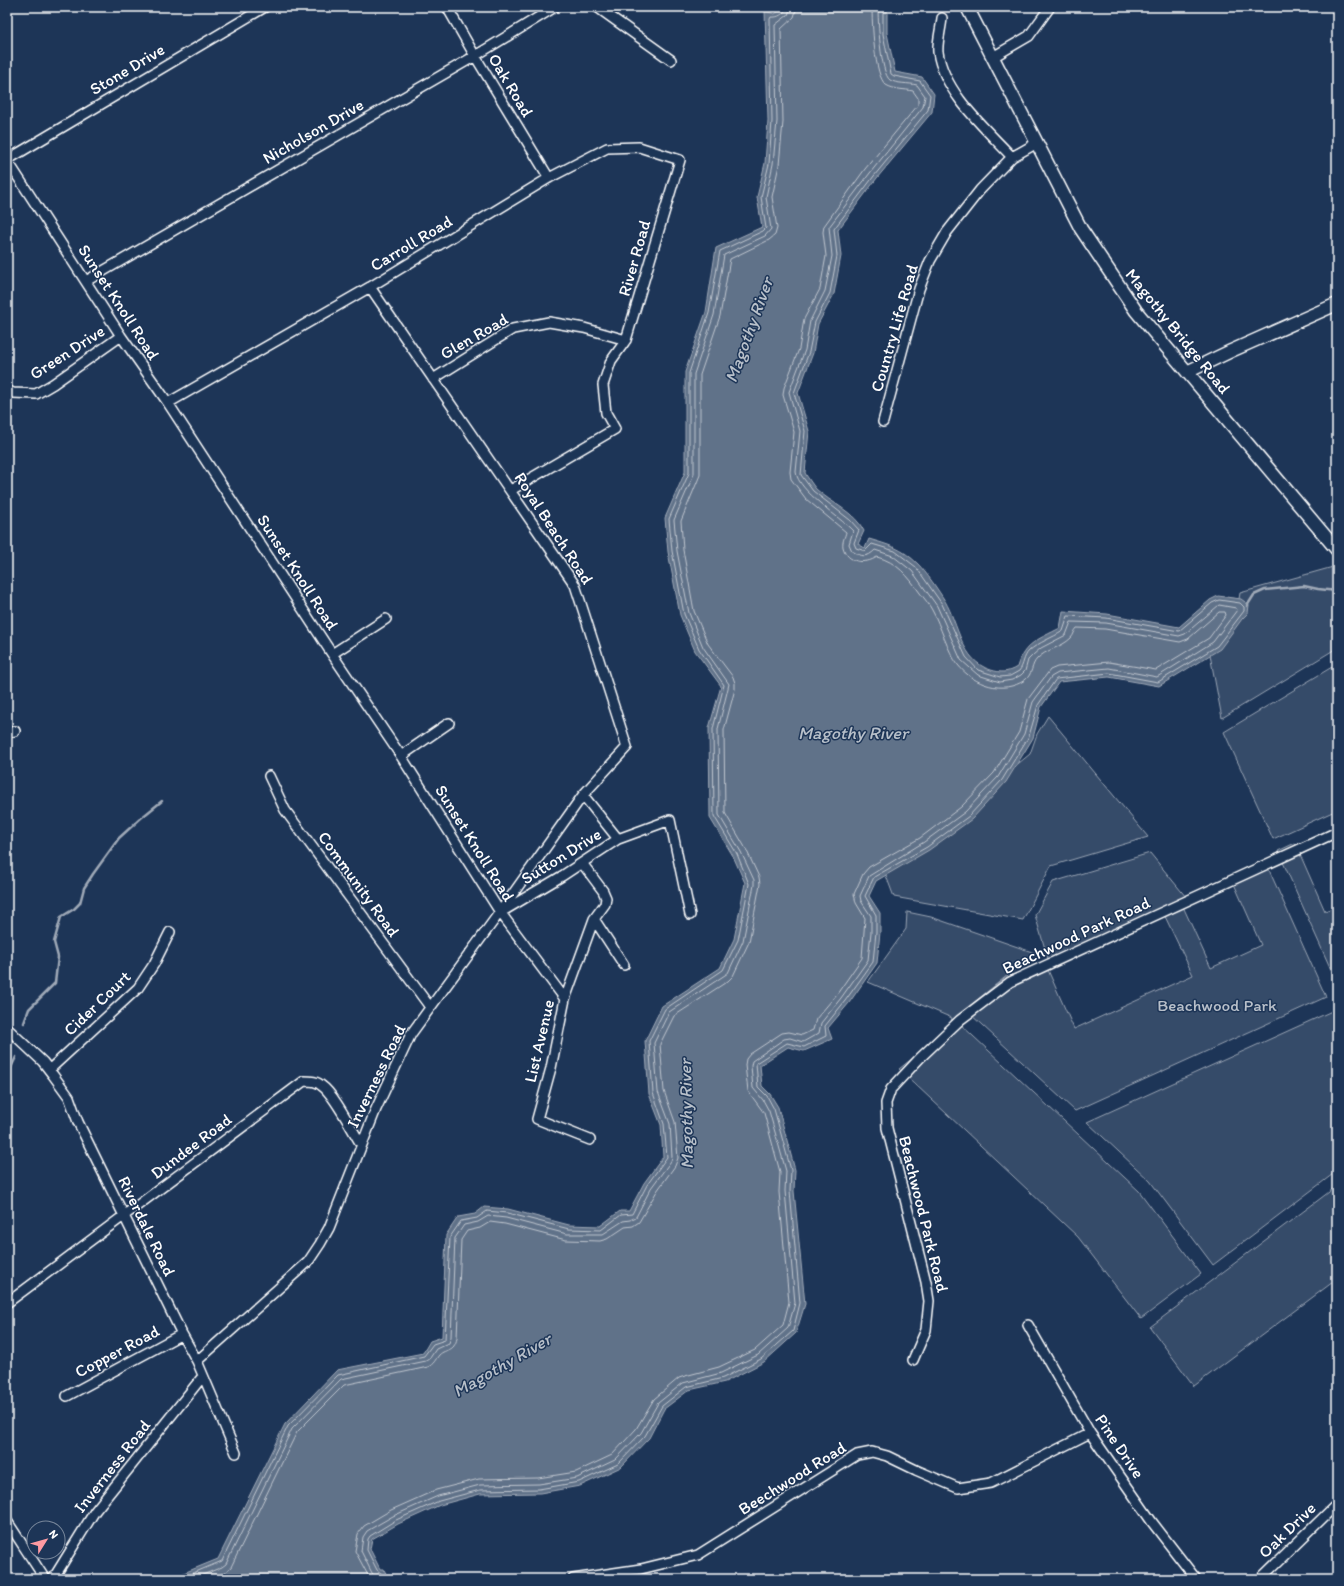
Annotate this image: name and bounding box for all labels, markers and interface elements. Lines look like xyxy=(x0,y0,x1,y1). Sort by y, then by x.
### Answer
street label: Stone Drive xyxy=(86,39,168,99)
street label: Oak Road xyxy=(484,50,538,120)
street label: Nicholson Drive xyxy=(259,94,367,168)
street label: Carroll Road xyxy=(366,211,456,275)
street label: River Road xyxy=(614,217,655,298)
street label: Sunset Knoll Road xyxy=(74,240,164,364)
street label: Country Life Road xyxy=(866,261,922,394)
street label: Magothy Bridge Road xyxy=(1121,264,1235,398)
water label: Magothy River xyxy=(720,273,779,386)
street label: Glen Road xyxy=(437,308,512,363)
street label: Green Drive xyxy=(26,320,108,384)
street label: Royal Beach Road xyxy=(510,468,598,588)
street label: Sunset Knoll Road xyxy=(253,510,343,634)
water label: Magothy River xyxy=(798,722,910,744)
street label: Sunset Knoll Road xyxy=(431,781,519,906)
street label: Sutton Drive xyxy=(517,824,605,888)
street label: Community Road xyxy=(314,827,404,941)
street label: Beachwood Park Road xyxy=(999,892,1154,978)
street label: Cider Court xyxy=(59,966,135,1040)
park label: Beachwood Park xyxy=(1157,995,1277,1015)
street label: List Avenue xyxy=(520,997,558,1085)
street label: Inverness Road xyxy=(342,1020,410,1131)
water label: Magothy River xyxy=(674,1057,698,1169)
street label: Dundee Road xyxy=(147,1109,236,1183)
street label: Beachwood Park Road xyxy=(895,1134,953,1295)
street label: Riverdale Road xyxy=(114,1173,180,1279)
street label: Copper Road xyxy=(71,1320,163,1382)
water label: Magothy River xyxy=(449,1327,557,1402)
street label: Pine Drive xyxy=(1091,1410,1149,1482)
street label: Inverness Road xyxy=(69,1415,155,1517)
street label: Beechwood Road xyxy=(735,1437,849,1519)
street label: Oak Drive xyxy=(1254,1498,1320,1562)
north arrow xyxy=(26,1520,66,1560)
text: N xyxy=(46,1527,61,1541)

